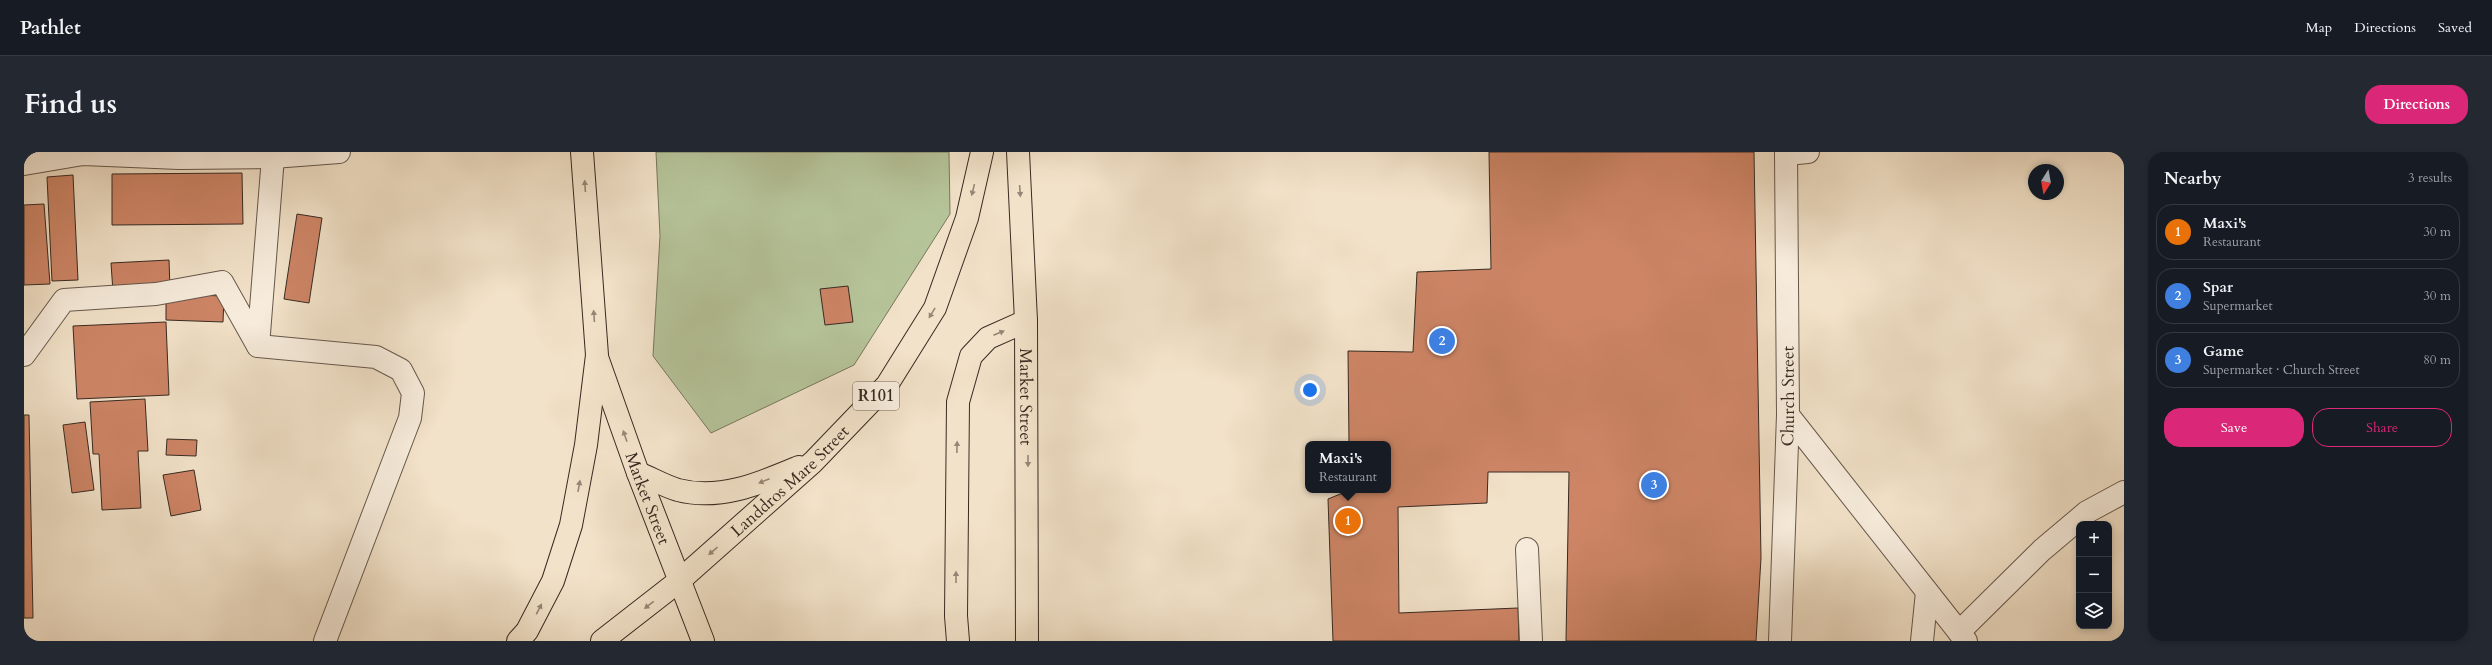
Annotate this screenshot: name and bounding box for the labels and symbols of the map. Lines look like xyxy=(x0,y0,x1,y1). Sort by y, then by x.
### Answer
north arrow xyxy=(2028,164,2064,200)
one-way arrow xyxy=(581,180,588,192)
one-way arrow xyxy=(970,184,976,196)
one-way arrow xyxy=(1017,185,1024,197)
one-way arrow xyxy=(928,308,936,318)
one-way arrow xyxy=(590,310,597,322)
pin: 2 xyxy=(1429,326,1455,356)
one-way arrow xyxy=(993,329,1005,335)
street label: Church Street xyxy=(1775,345,1800,447)
street label: Market Street xyxy=(1015,348,1038,446)
your location xyxy=(1300,380,1320,400)
road number: R101 xyxy=(853,382,899,410)
street label: Landdros Mare Street xyxy=(725,420,854,542)
one-way arrow xyxy=(622,430,628,442)
one-way arrow xyxy=(954,440,960,453)
street label: Market Street xyxy=(620,449,676,548)
one-way arrow xyxy=(1025,455,1031,468)
pin: 3 xyxy=(1641,470,1667,500)
one-way arrow xyxy=(576,479,582,492)
one-way arrow xyxy=(757,479,769,485)
pin: 1 xyxy=(1335,506,1361,536)
one-way arrow xyxy=(707,547,718,556)
one-way arrow xyxy=(953,570,959,583)
one-way arrow xyxy=(643,601,654,609)
one-way arrow xyxy=(535,603,542,614)

